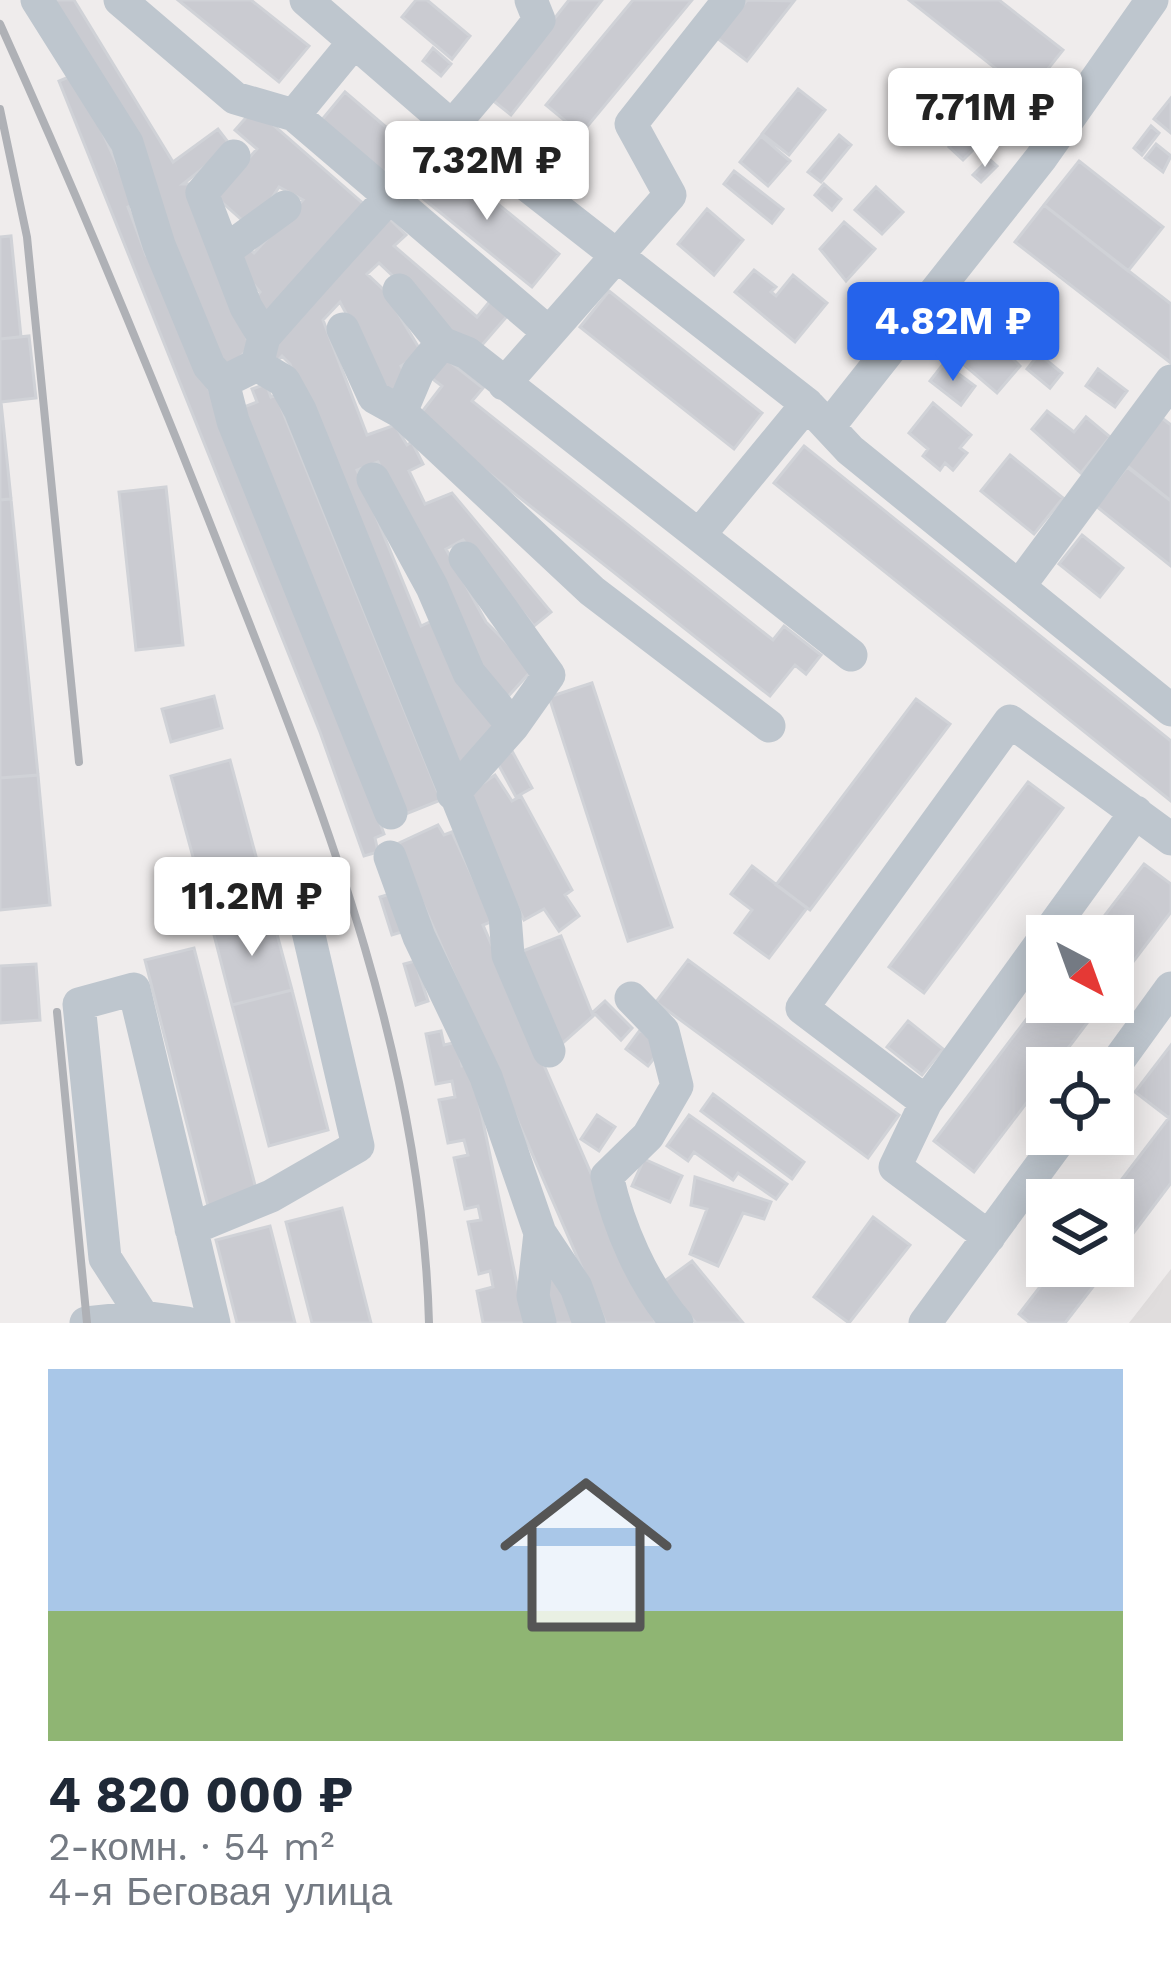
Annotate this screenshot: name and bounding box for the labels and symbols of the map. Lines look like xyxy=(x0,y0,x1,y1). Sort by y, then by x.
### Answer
pin: 7.71M ₽ xyxy=(874,68,1096,170)
pin: 7.32M ₽ xyxy=(376,121,598,223)
pin: 4.82M ₽ xyxy=(842,282,1064,384)
pin: 11.2M ₽ xyxy=(141,857,363,959)
north arrow xyxy=(1026,915,1134,1023)

